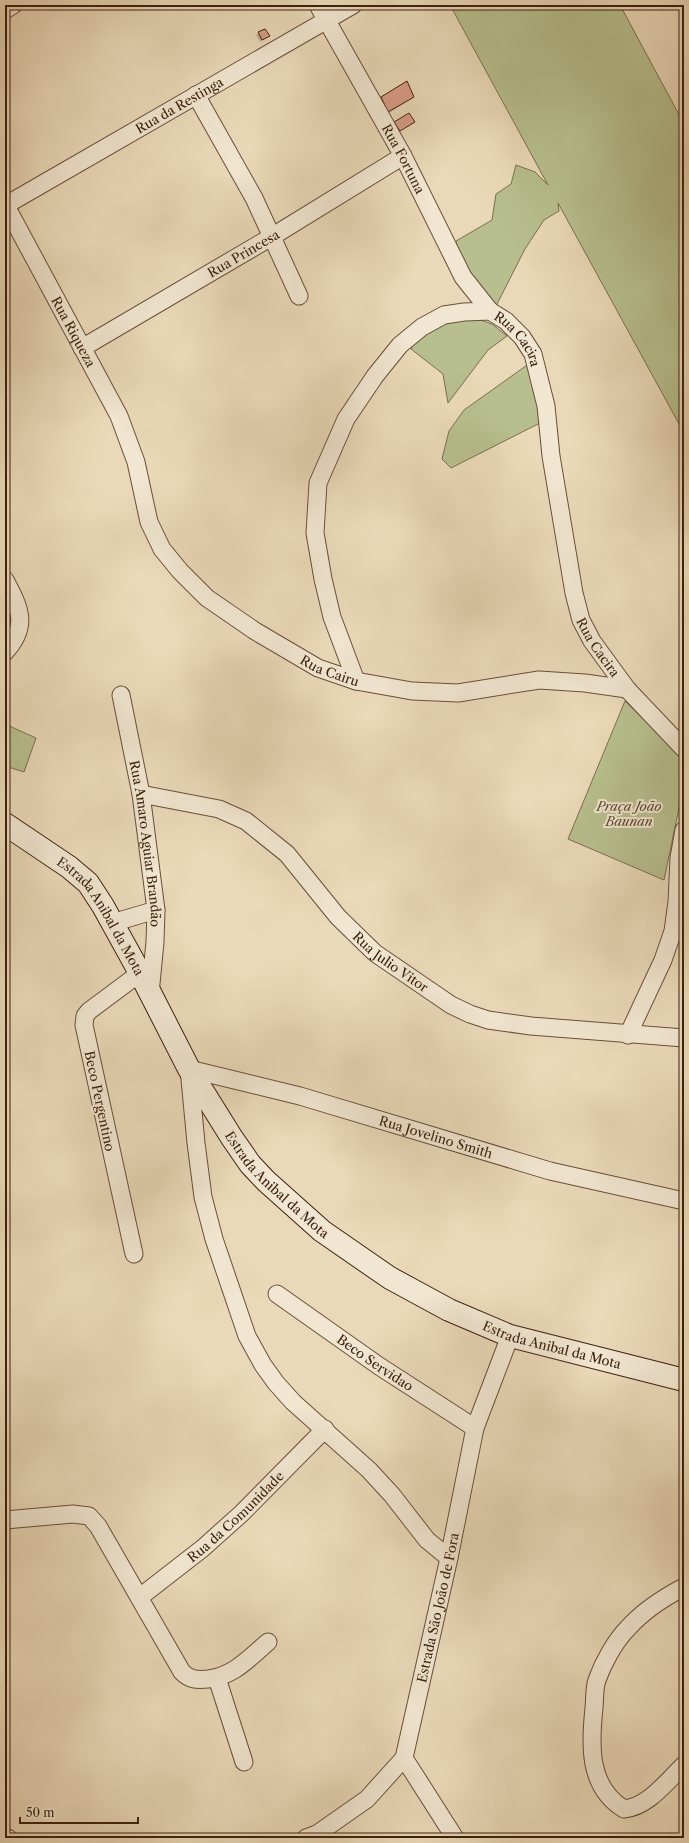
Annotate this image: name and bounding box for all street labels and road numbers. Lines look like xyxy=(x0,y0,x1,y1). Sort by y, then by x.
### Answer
street label: Rua da Restinga xyxy=(133,74,226,137)
street label: Rua Fortuna xyxy=(379,121,428,196)
street label: Rua Princesa xyxy=(205,226,282,281)
street label: Rua Riqueza xyxy=(48,294,99,370)
street label: Rua Cacira xyxy=(491,308,544,368)
street label: Rua Cacira xyxy=(573,615,623,680)
street label: Rua Cairu xyxy=(298,651,361,689)
street label: Rua Amaro Aguiar Brandão xyxy=(126,759,164,927)
street label: Estrada Anibal da Mota xyxy=(54,853,148,978)
street label: Rua Julio Vitor xyxy=(350,928,432,995)
street label: Beco Pergentino xyxy=(82,1049,118,1153)
street label: Rua Jovelino Smith xyxy=(377,1112,495,1161)
street label: Estrada Anibal da Mota xyxy=(222,1128,332,1241)
street label: Estrada Anibal da Mota xyxy=(480,1317,623,1372)
street label: Beco Servidao xyxy=(334,1331,417,1394)
street label: Rua da Comunidade xyxy=(184,1468,287,1565)
street label: Estrada São João de Fora xyxy=(413,1531,462,1684)

